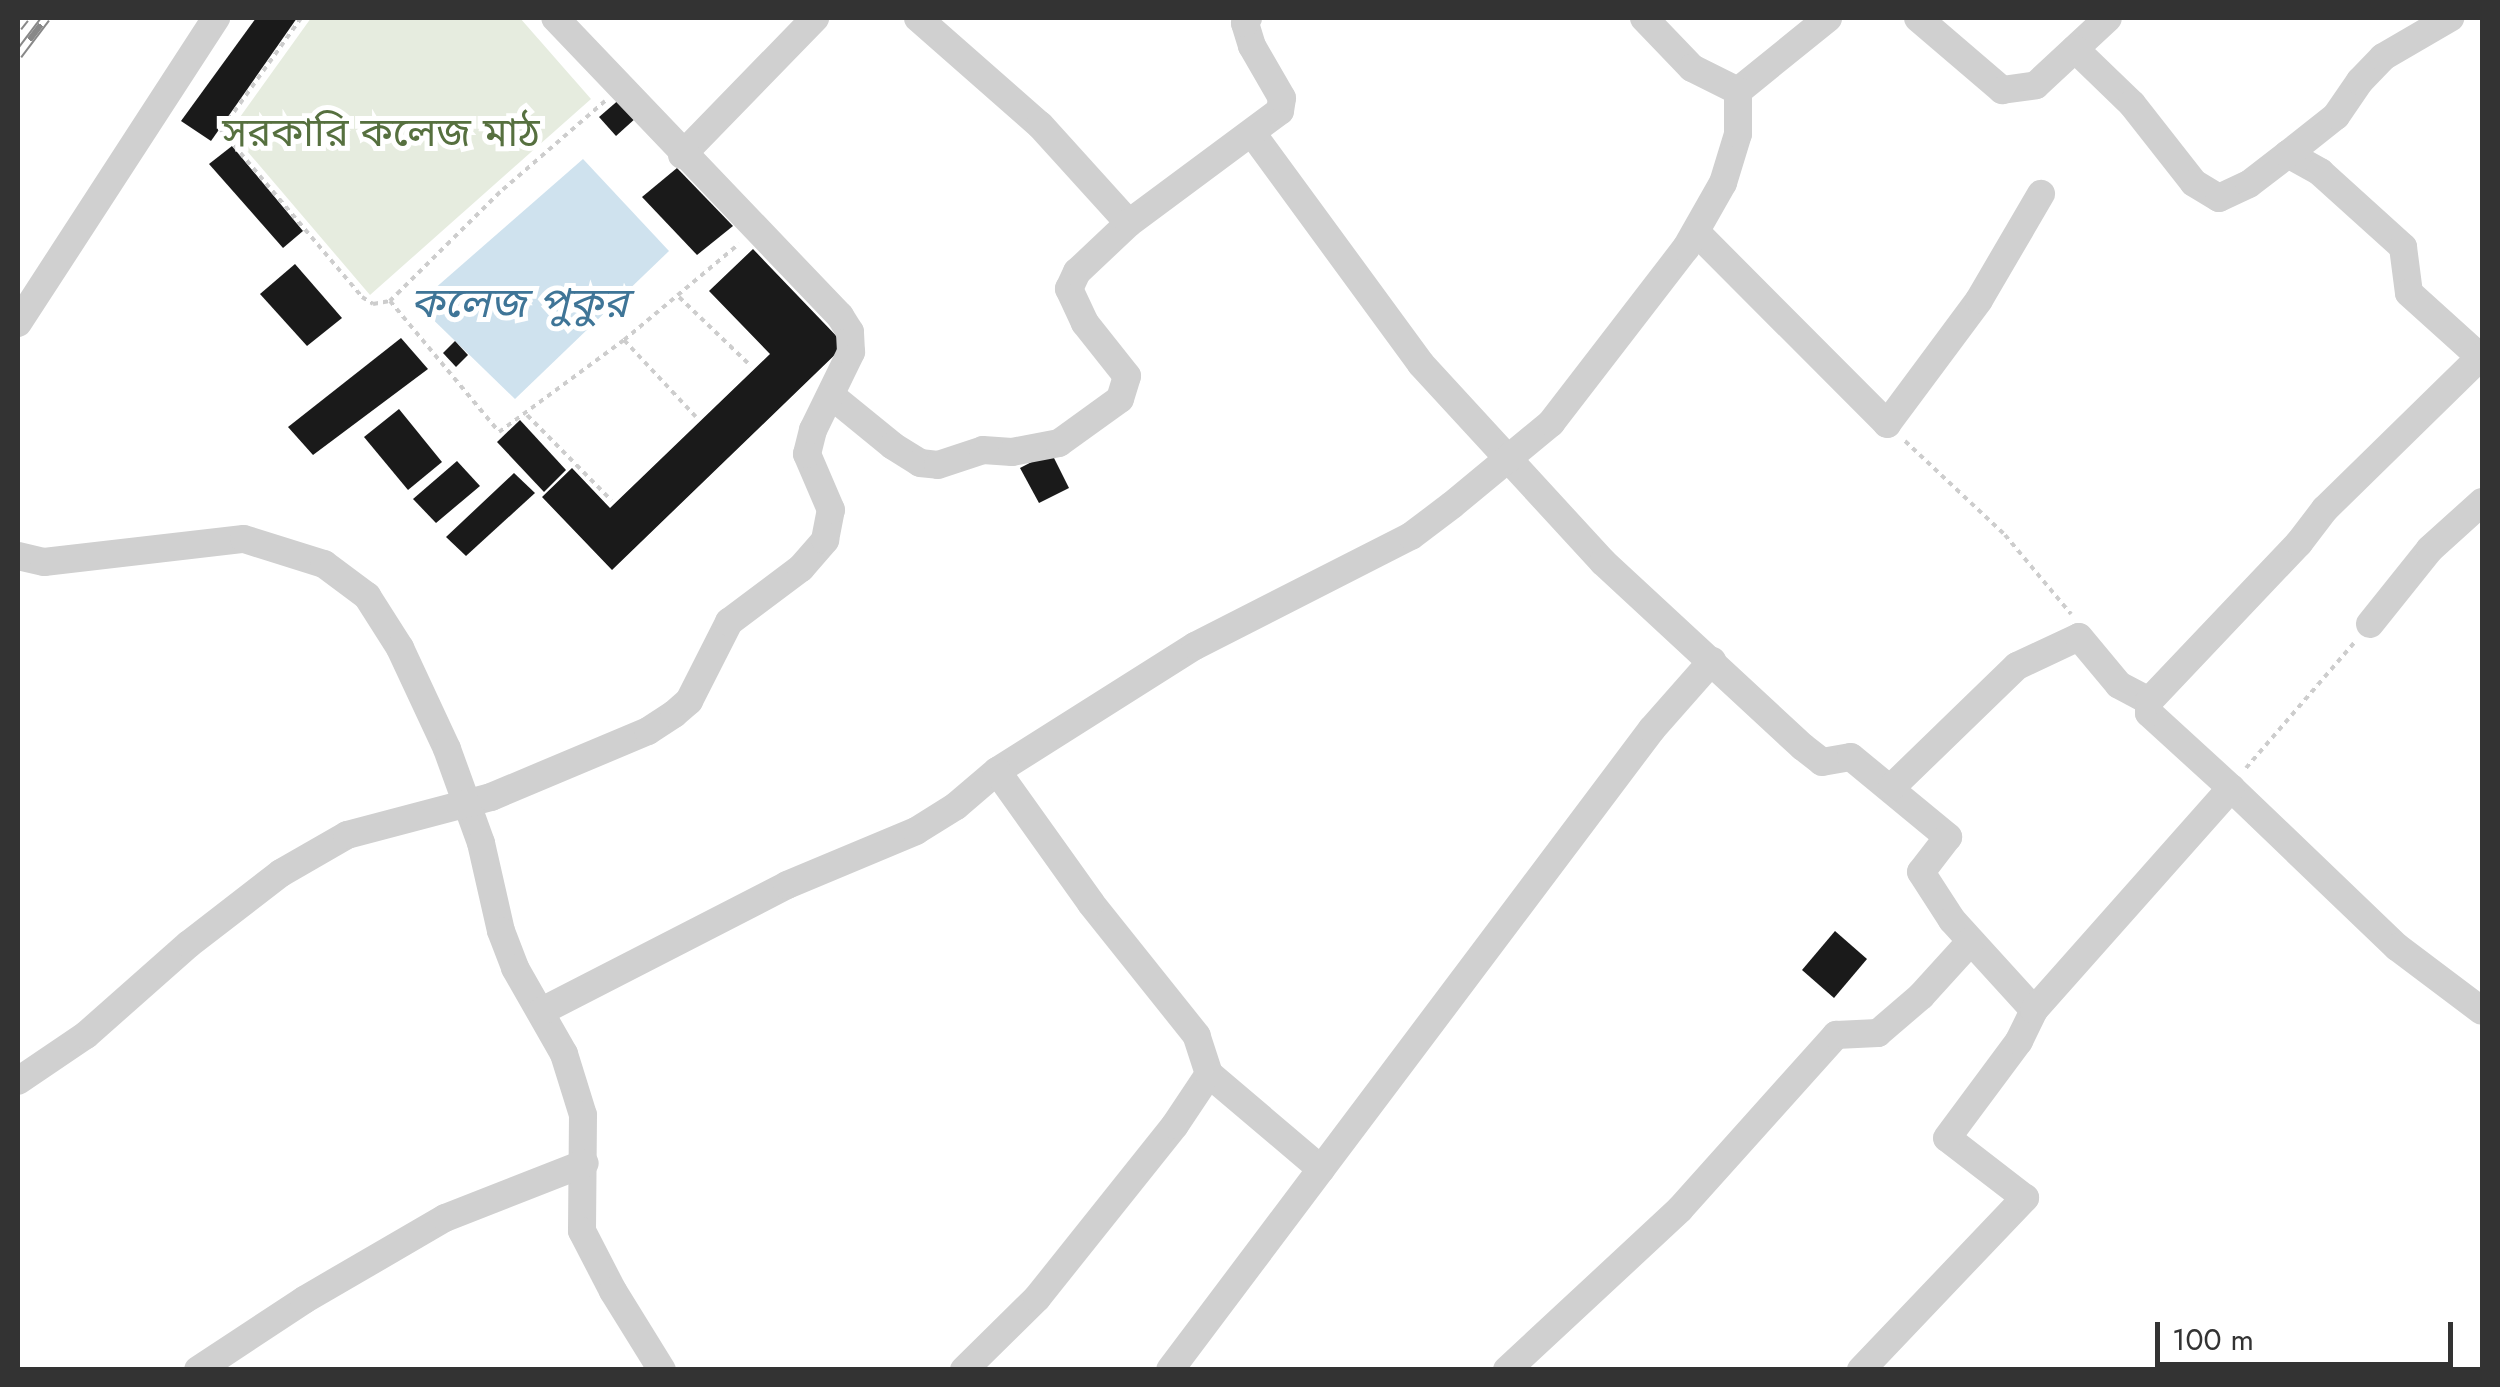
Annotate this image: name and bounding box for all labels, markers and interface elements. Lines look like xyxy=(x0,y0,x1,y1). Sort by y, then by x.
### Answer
park label: সরকারি কলেজ মাঠ xyxy=(222,108,540,156)
water label: কলেজ পুকুর xyxy=(410,278,628,328)
scale bar xyxy=(2160,1302,2458,1364)
text: 100 m xyxy=(2172,1318,2254,1361)

